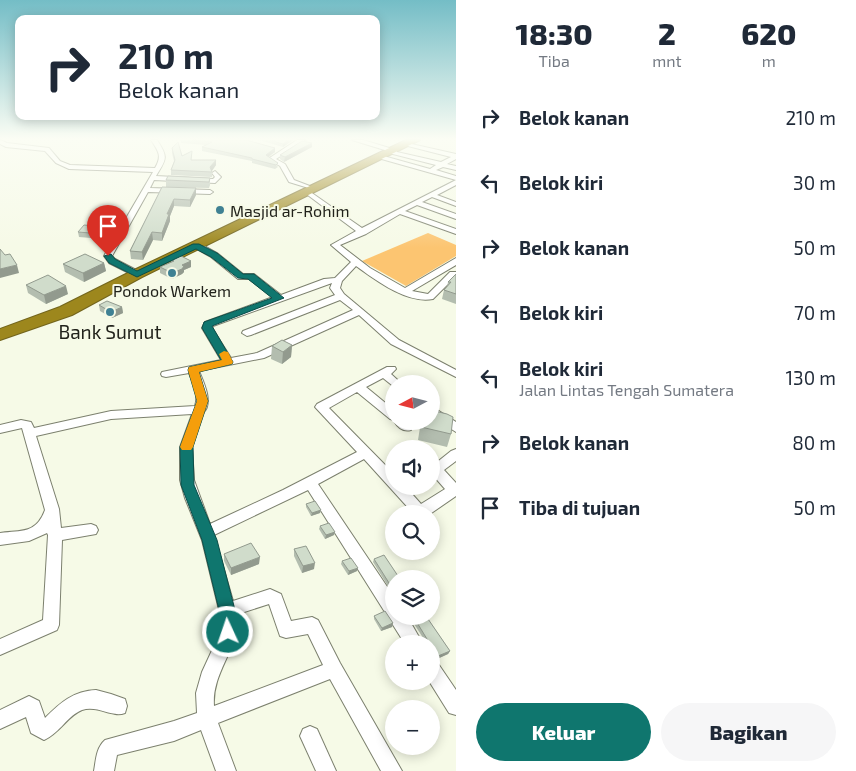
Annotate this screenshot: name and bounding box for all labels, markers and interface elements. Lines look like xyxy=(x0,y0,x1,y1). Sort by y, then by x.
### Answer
text: 18:30 xyxy=(516,15,593,51)
text: 2 xyxy=(658,15,676,51)
text: 620 xyxy=(741,15,796,51)
text: 210 m xyxy=(118,34,214,76)
icon: right xyxy=(35,35,100,100)
text: Tiba xyxy=(539,51,570,70)
text: mnt xyxy=(652,51,682,70)
text: m xyxy=(762,51,776,70)
text: Belok kanan xyxy=(118,76,239,102)
icon: right xyxy=(476,104,504,132)
text: Belok kanan xyxy=(519,106,629,129)
text: 210 m xyxy=(785,106,836,129)
icon: left xyxy=(476,169,504,197)
text: Belok kiri xyxy=(519,171,603,194)
text: 30 m xyxy=(793,171,836,194)
place label: Masjid ar-Rohim xyxy=(230,201,349,221)
marker: Masjid ar-Rohim xyxy=(214,204,226,216)
pin xyxy=(87,205,129,256)
icon: arrive xyxy=(94,212,122,240)
icon: right xyxy=(476,234,504,262)
text: Belok kanan xyxy=(519,236,629,259)
text: 50 m xyxy=(793,236,836,259)
marker: Pondok Warkem xyxy=(166,267,178,279)
place label: Pondok Warkem xyxy=(113,281,231,300)
icon: left xyxy=(476,299,504,327)
text: Belok kiri xyxy=(519,301,603,324)
text: 70 m xyxy=(794,301,836,324)
marker: Bank Sumut xyxy=(104,306,116,318)
place label: Bank Sumut xyxy=(58,320,162,343)
text: Belok kiri xyxy=(519,357,603,380)
icon: left xyxy=(476,364,504,392)
text: 130 m xyxy=(786,366,836,389)
north arrow xyxy=(385,375,440,430)
map controls xyxy=(385,375,440,755)
text: Jalan Lintas Tengah Sumatera xyxy=(519,380,734,399)
icon: right xyxy=(476,429,504,457)
text: Belok kanan xyxy=(519,431,629,454)
text: 80 m xyxy=(792,431,836,454)
button: sound xyxy=(385,440,440,495)
icon: arrive xyxy=(476,494,504,522)
text: Tiba di tujuan xyxy=(519,496,640,519)
text: 50 m xyxy=(793,496,836,519)
button: search xyxy=(385,505,440,560)
button: layers xyxy=(385,570,440,625)
position arrow xyxy=(201,605,253,657)
button: + xyxy=(385,635,440,690)
button: − xyxy=(385,700,440,755)
button: Keluar xyxy=(476,703,651,761)
button: Bagikan xyxy=(661,703,836,761)

